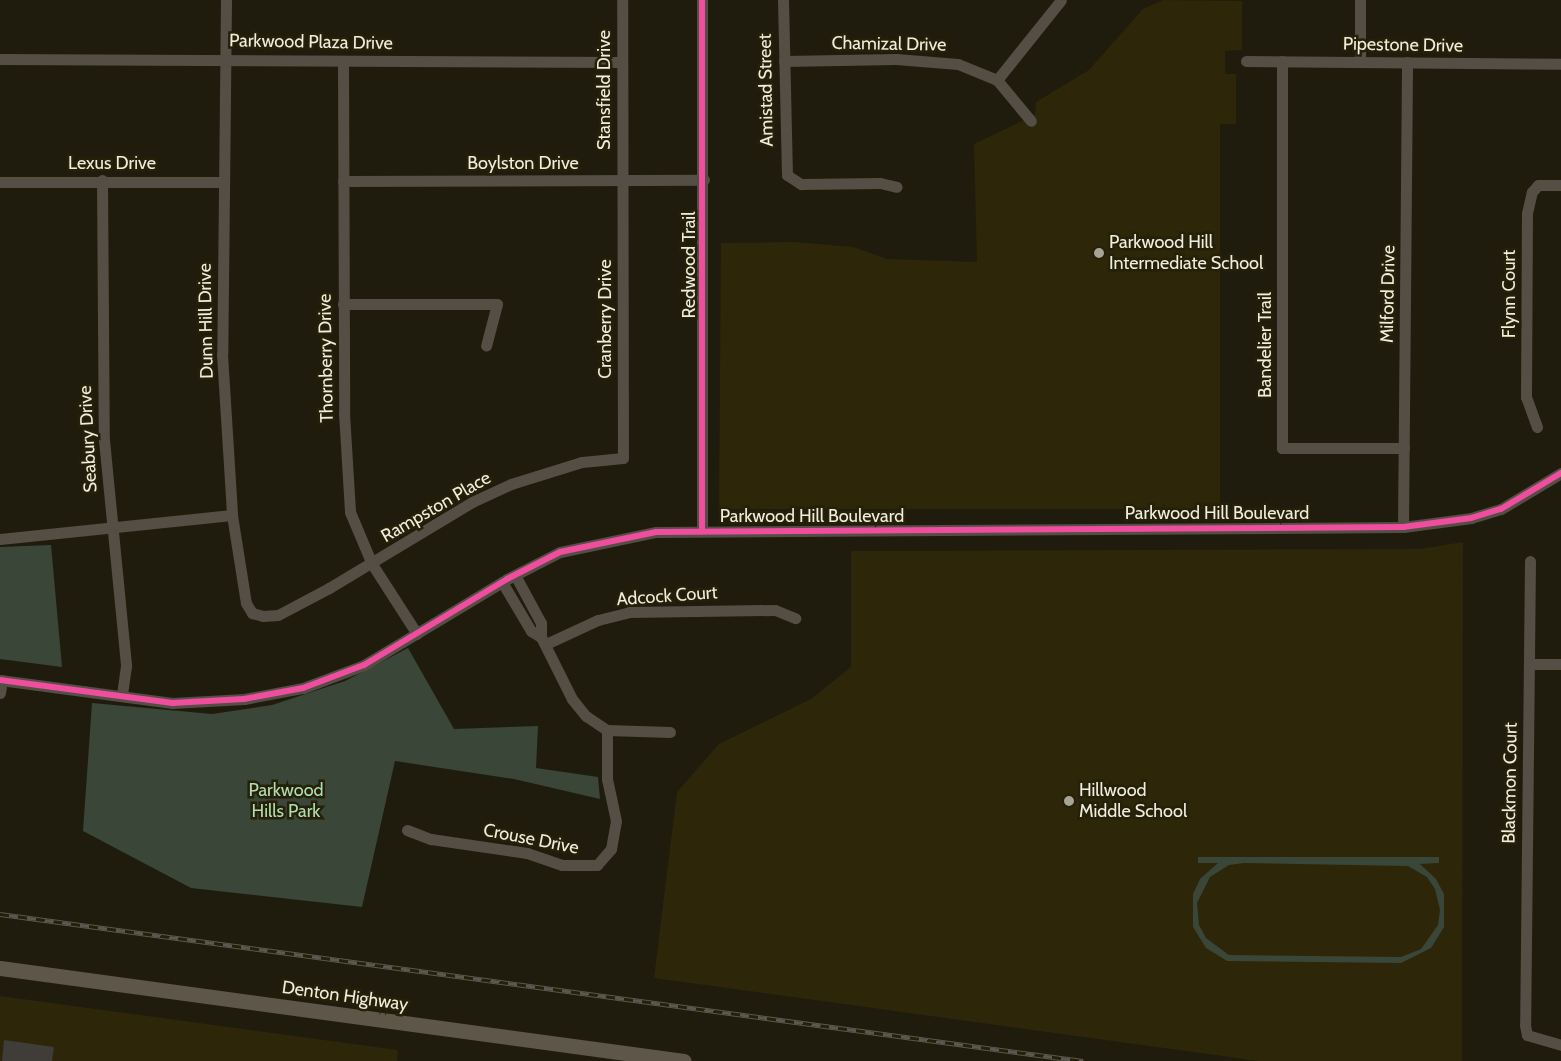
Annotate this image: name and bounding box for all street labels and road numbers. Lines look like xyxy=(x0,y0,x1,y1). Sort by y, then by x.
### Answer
street label: Parkwood Plaza Drive xyxy=(229,30,393,54)
street label: Stansfield Drive xyxy=(593,30,615,150)
street label: Chamizal Drive xyxy=(831,32,947,56)
street label: Amistad Street xyxy=(754,33,778,147)
street label: Pipestone Drive xyxy=(1343,33,1463,57)
street label: Lexus Drive xyxy=(68,152,156,174)
street label: Boylston Drive xyxy=(467,152,579,174)
street label: Redwood Trail xyxy=(678,212,700,318)
street label: Milford Drive xyxy=(1376,245,1400,343)
street label: Flynn Court xyxy=(1498,250,1520,338)
street label: Cranberry Drive xyxy=(594,259,616,379)
street label: Dunn Hill Drive xyxy=(194,263,218,379)
street label: Bandelier Trail xyxy=(1254,292,1276,398)
street label: Thornberry Drive xyxy=(314,293,338,423)
street label: Seabury Drive xyxy=(74,385,102,493)
street label: Rampston Place xyxy=(377,467,495,547)
street label: Parkwood Hill Boulevard xyxy=(1125,502,1309,524)
street label: Parkwood Hill Boulevard xyxy=(720,505,904,527)
street label: Adcock Court xyxy=(616,582,718,610)
street label: Blackmon Court xyxy=(1498,722,1522,844)
street label: Crouse Drive xyxy=(481,819,581,859)
street label: Denton Highway xyxy=(280,976,410,1016)

